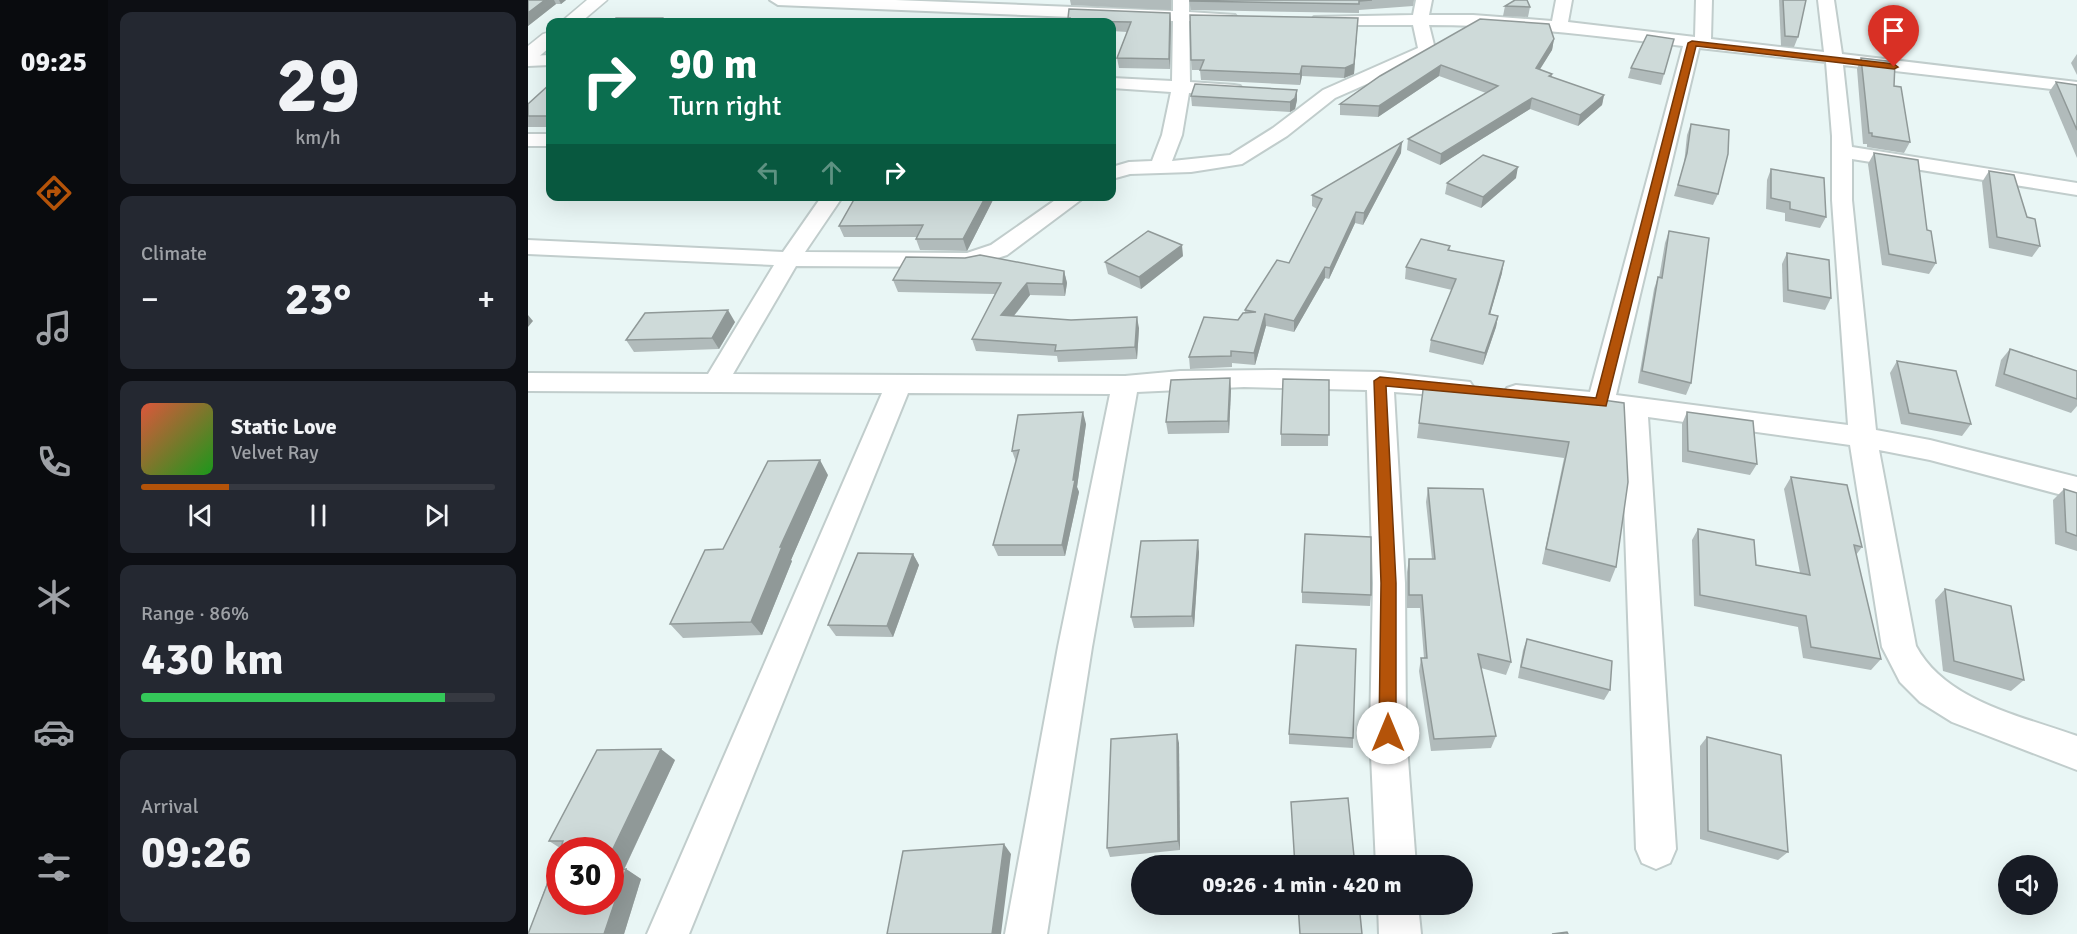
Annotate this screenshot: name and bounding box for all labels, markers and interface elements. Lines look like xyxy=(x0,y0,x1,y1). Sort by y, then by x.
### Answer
pin xyxy=(1868,5,1919,67)
icon: arrive xyxy=(1877,14,1910,47)
text: 29 xyxy=(276,38,360,134)
text: 90 m xyxy=(669,39,758,90)
icon: right xyxy=(570,42,648,120)
text: 09:25 xyxy=(21,46,87,79)
text: Turn right xyxy=(669,90,782,123)
text: km/h xyxy=(295,125,341,150)
icon: left xyxy=(752,156,785,189)
icon: ahead xyxy=(815,156,848,189)
icon: right xyxy=(878,156,911,189)
icon: directions xyxy=(33,172,75,214)
text: Climate xyxy=(141,241,207,266)
text: 23° xyxy=(285,272,351,327)
text: − xyxy=(141,279,159,320)
text: + xyxy=(477,279,495,320)
icon: music xyxy=(33,307,75,349)
text: Static Love xyxy=(231,413,337,440)
text: Velvet Ray xyxy=(231,440,319,465)
icon: phone xyxy=(33,441,75,483)
icon: previous xyxy=(184,499,217,532)
icon: pause xyxy=(302,499,335,532)
icon: next xyxy=(420,499,453,532)
icon: climate xyxy=(33,576,75,618)
text: Range · 86% xyxy=(141,601,249,626)
text: 430 km xyxy=(141,632,284,687)
position arrow xyxy=(1356,701,1420,765)
icon: car xyxy=(33,711,75,753)
text: Arrival xyxy=(141,794,199,819)
text: 09:26 xyxy=(141,825,251,880)
speed limit sign: 30 xyxy=(546,837,624,915)
icon: filters xyxy=(33,846,75,888)
map controls xyxy=(1998,855,2058,915)
button: sound xyxy=(1998,855,2058,915)
text: 09:26 · 1 min · 420 m xyxy=(1202,871,1402,898)

